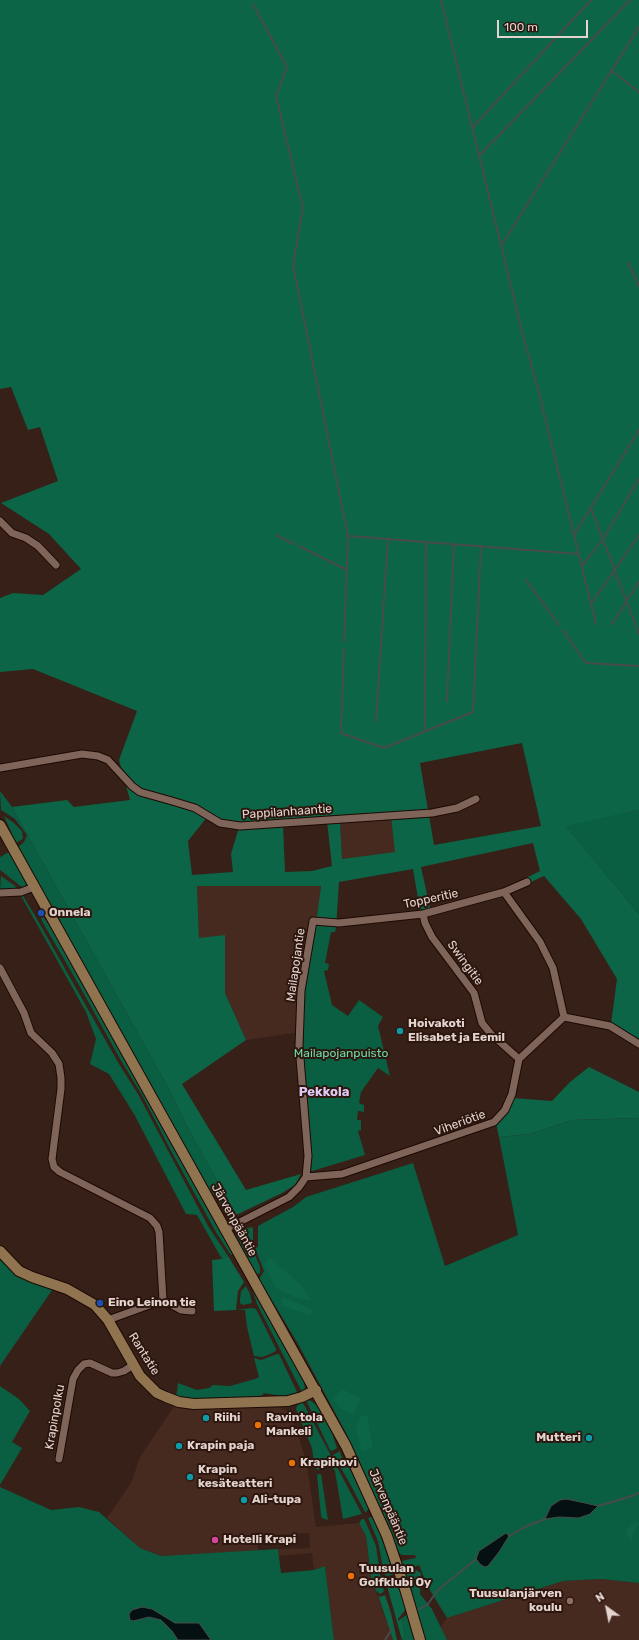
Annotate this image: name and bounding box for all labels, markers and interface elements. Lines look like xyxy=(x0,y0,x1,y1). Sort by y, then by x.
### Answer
scale bar xyxy=(499,12,590,38)
text: 100 m xyxy=(504,20,538,34)
street label: Pappilanhaantie xyxy=(241,802,333,822)
street label: Topperitie xyxy=(402,886,460,912)
place label: Onnela xyxy=(49,906,91,920)
marker: Onnela xyxy=(36,908,46,918)
street label: Mailapojantie xyxy=(284,927,308,1003)
street label: Swingitie xyxy=(444,938,486,988)
place label: Hoivakoti Elisabet ja Eemil xyxy=(408,1017,505,1045)
marker: Hoivakoti Elisabet ja Eemil xyxy=(395,1026,405,1036)
park label: Mailapojanpuisto xyxy=(294,1047,388,1061)
district label: Pekkola xyxy=(299,1084,349,1100)
street label: Viheriötie xyxy=(432,1107,488,1139)
street label: Järvenpääntie xyxy=(208,1181,260,1259)
place label: Eino Leinon tie xyxy=(108,1296,196,1310)
marker: Eino Leinon tie xyxy=(95,1298,105,1308)
street label: Rantatie xyxy=(125,1330,163,1378)
street label: Krapinpolku xyxy=(42,1383,68,1451)
place label: Riihi xyxy=(214,1411,240,1425)
place label: Ravintola Mankeli xyxy=(266,1411,323,1439)
marker: Riihi xyxy=(201,1413,211,1423)
marker: Ravintola Mankeli xyxy=(253,1420,263,1430)
place label: Mutteri xyxy=(536,1431,581,1445)
marker: Mutteri xyxy=(584,1433,594,1443)
place label: Krapin paja xyxy=(187,1439,254,1453)
marker: Krapin paja xyxy=(174,1441,184,1451)
place label: Krapihovi xyxy=(300,1456,357,1470)
marker: Krapihovi xyxy=(287,1458,297,1468)
place label: Krapin kesäteatteri xyxy=(198,1463,273,1491)
street label: Järvenpääntie xyxy=(366,1467,410,1547)
marker: Krapin kesäteatteri xyxy=(185,1472,195,1482)
place label: Ali-tupa xyxy=(252,1493,301,1507)
marker: Ali-tupa xyxy=(239,1495,249,1505)
place label: Hotelli Krapi xyxy=(223,1533,296,1547)
marker: Hotelli Krapi xyxy=(210,1535,220,1545)
place label: Tuusulan Golfklubi Oy xyxy=(359,1562,431,1590)
marker: Tuusulan Golfklubi Oy xyxy=(346,1571,356,1581)
place label: Tuusulanjärven koulu xyxy=(469,1587,562,1615)
north arrow xyxy=(587,1588,627,1628)
text: N xyxy=(593,1590,607,1605)
marker: Tuusulanjärven koulu xyxy=(565,1596,575,1606)

